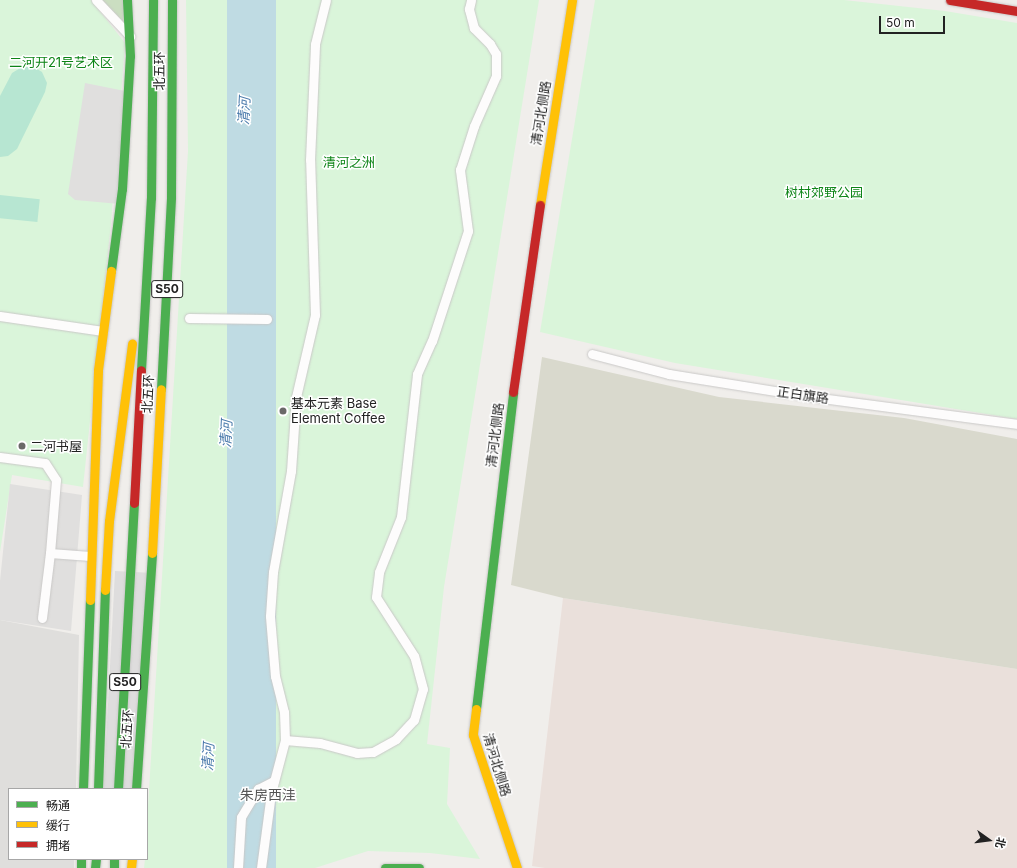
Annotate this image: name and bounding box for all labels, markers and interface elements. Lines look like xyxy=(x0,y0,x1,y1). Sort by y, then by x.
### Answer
scale bar xyxy=(881,8,947,34)
text: 50 m xyxy=(886,15,915,30)
street label: 北五环 xyxy=(151,52,167,90)
park label: 二河开21号艺术区 xyxy=(9,54,113,70)
street label: 清河北侧路 xyxy=(528,80,554,146)
water label: 清河 xyxy=(235,97,253,125)
park label: 清河之洲 xyxy=(323,154,375,170)
park label: 树村郊野公园 xyxy=(785,184,863,200)
road number: S50 xyxy=(151,279,183,299)
street label: 北五环 xyxy=(139,374,157,414)
street label: 正白旗路 xyxy=(776,384,830,406)
place label: 基本元素 Base Element Coffee xyxy=(291,396,385,427)
street label: 清河北侧路 xyxy=(483,402,507,468)
marker: 基本元素 Base Element Coffee xyxy=(278,406,288,416)
water label: 清河 xyxy=(217,420,235,448)
place label: 二河书屋 xyxy=(30,438,82,454)
marker: 二河书屋 xyxy=(17,441,27,451)
road number: S50 xyxy=(109,672,141,692)
street label: 北五环 xyxy=(118,709,136,749)
street label: 清河北侧路 xyxy=(480,732,514,798)
water label: 清河 xyxy=(199,743,217,771)
district label: 朱房西洼 xyxy=(240,787,296,803)
legend xyxy=(8,788,148,860)
text: 畅通 xyxy=(46,798,70,813)
text: 缓行 xyxy=(46,818,70,833)
north arrow xyxy=(969,820,1009,860)
text: 北 xyxy=(993,836,1009,850)
text: 拥堵 xyxy=(46,838,70,853)

